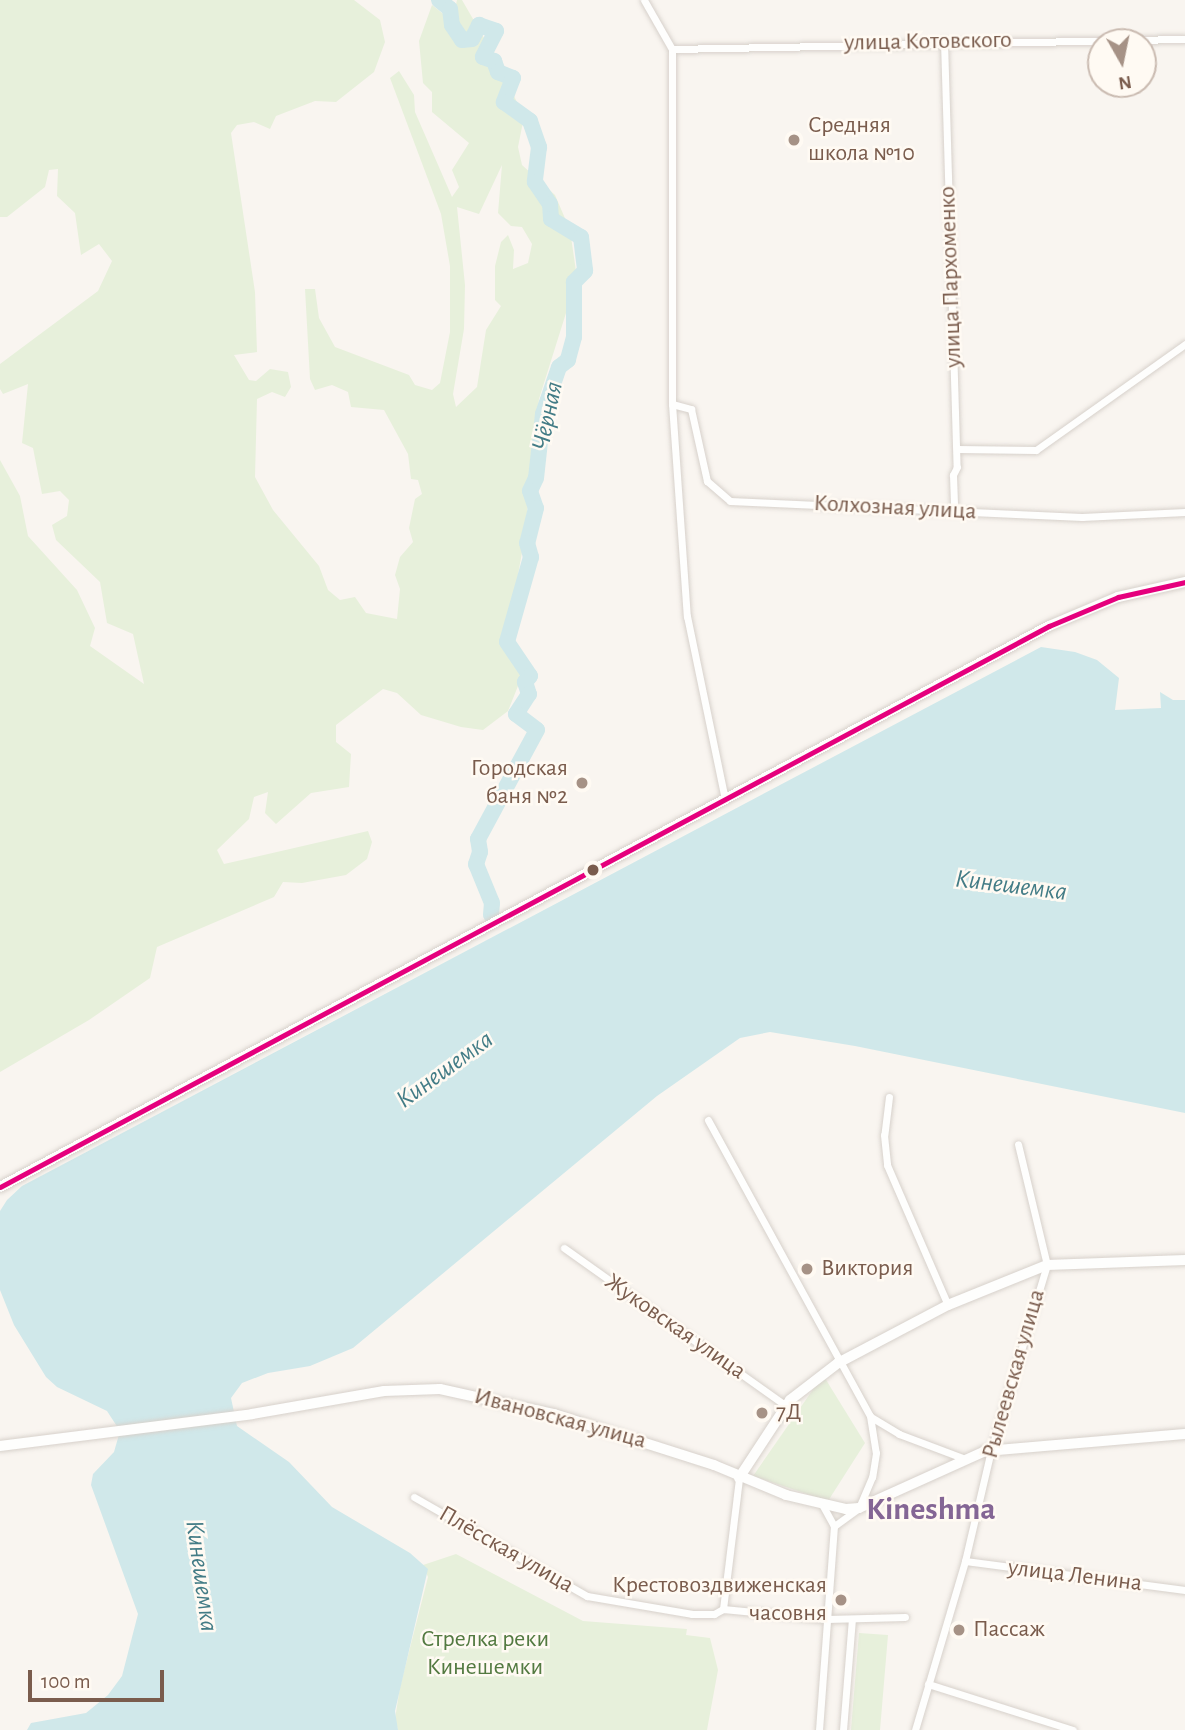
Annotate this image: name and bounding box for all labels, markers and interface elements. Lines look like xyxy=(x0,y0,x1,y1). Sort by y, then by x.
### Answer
street label: улица Котовского xyxy=(844,26,1012,58)
north arrow xyxy=(1087,28,1157,98)
text: N xyxy=(1117,72,1133,93)
place label: Средняя школа №10 xyxy=(808,112,915,168)
marker: Средняя школа №10 xyxy=(786,132,802,148)
street label: улица Пархоменко xyxy=(933,186,969,368)
water label: Чёрная xyxy=(526,379,570,453)
street label: Колхозная улица xyxy=(813,489,977,527)
place label: Городская баня №2 xyxy=(471,755,568,811)
marker: Городская баня №2 xyxy=(574,775,590,791)
unlabelled marker xyxy=(586,863,600,877)
water label: Кинешемка xyxy=(954,864,1068,908)
water label: Кинешемка xyxy=(391,1024,499,1116)
place label: Виктория xyxy=(821,1255,913,1283)
marker: Виктория xyxy=(799,1261,815,1277)
street label: Жуковская улица xyxy=(599,1268,751,1386)
street label: Рылеевская улица xyxy=(976,1286,1052,1462)
street label: Ивановская улица xyxy=(471,1382,649,1456)
place label: 7Д xyxy=(776,1399,802,1427)
marker: 7Д xyxy=(754,1405,770,1421)
district label: Kineshma xyxy=(866,1490,996,1528)
street label: Плёсская улица xyxy=(433,1500,579,1600)
water label: Кинешемка xyxy=(178,1518,224,1634)
street label: улица Ленина xyxy=(1006,1553,1144,1599)
place label: Крестовоздвиженская часовня xyxy=(612,1572,827,1628)
marker: Крестовоздвиженская часовня xyxy=(833,1592,849,1608)
place label: Пассаж xyxy=(973,1616,1045,1644)
marker: Пассаж xyxy=(951,1622,967,1638)
park label: Стрелка реки Кинешемки xyxy=(421,1626,549,1682)
scale bar xyxy=(32,1656,168,1700)
text: 100 m xyxy=(41,1671,91,1692)

